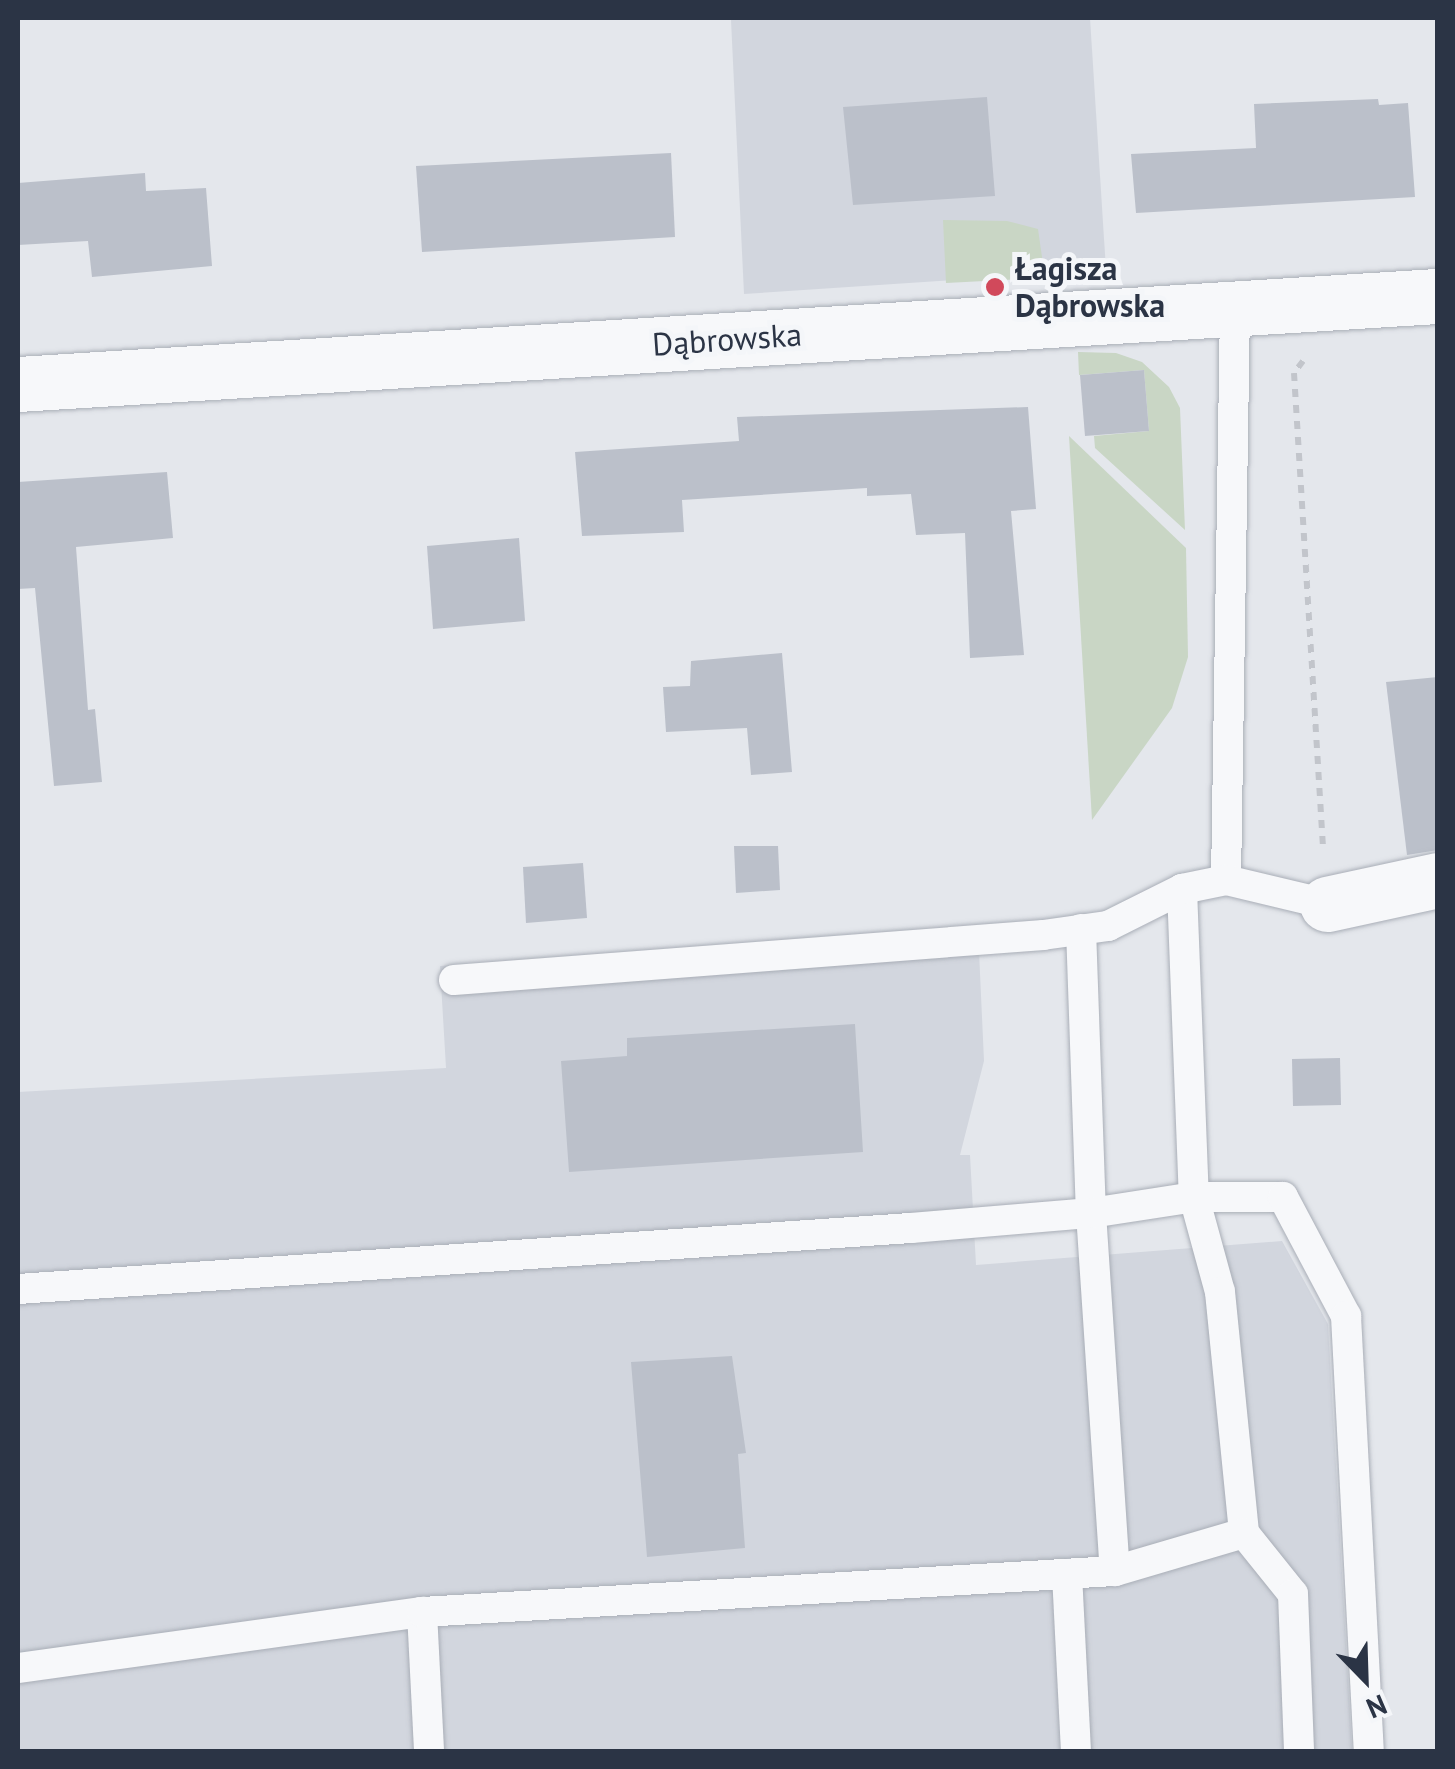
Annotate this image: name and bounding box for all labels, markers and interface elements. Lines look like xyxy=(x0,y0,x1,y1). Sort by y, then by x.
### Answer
place label: Łagisza Dąbrowska xyxy=(1015,250,1165,325)
marker: Łagisza Dąbrowska xyxy=(984,276,1006,298)
street label: Dąbrowska xyxy=(651,315,803,363)
north arrow xyxy=(1315,1629,1415,1729)
text: N xyxy=(1361,1686,1393,1728)

